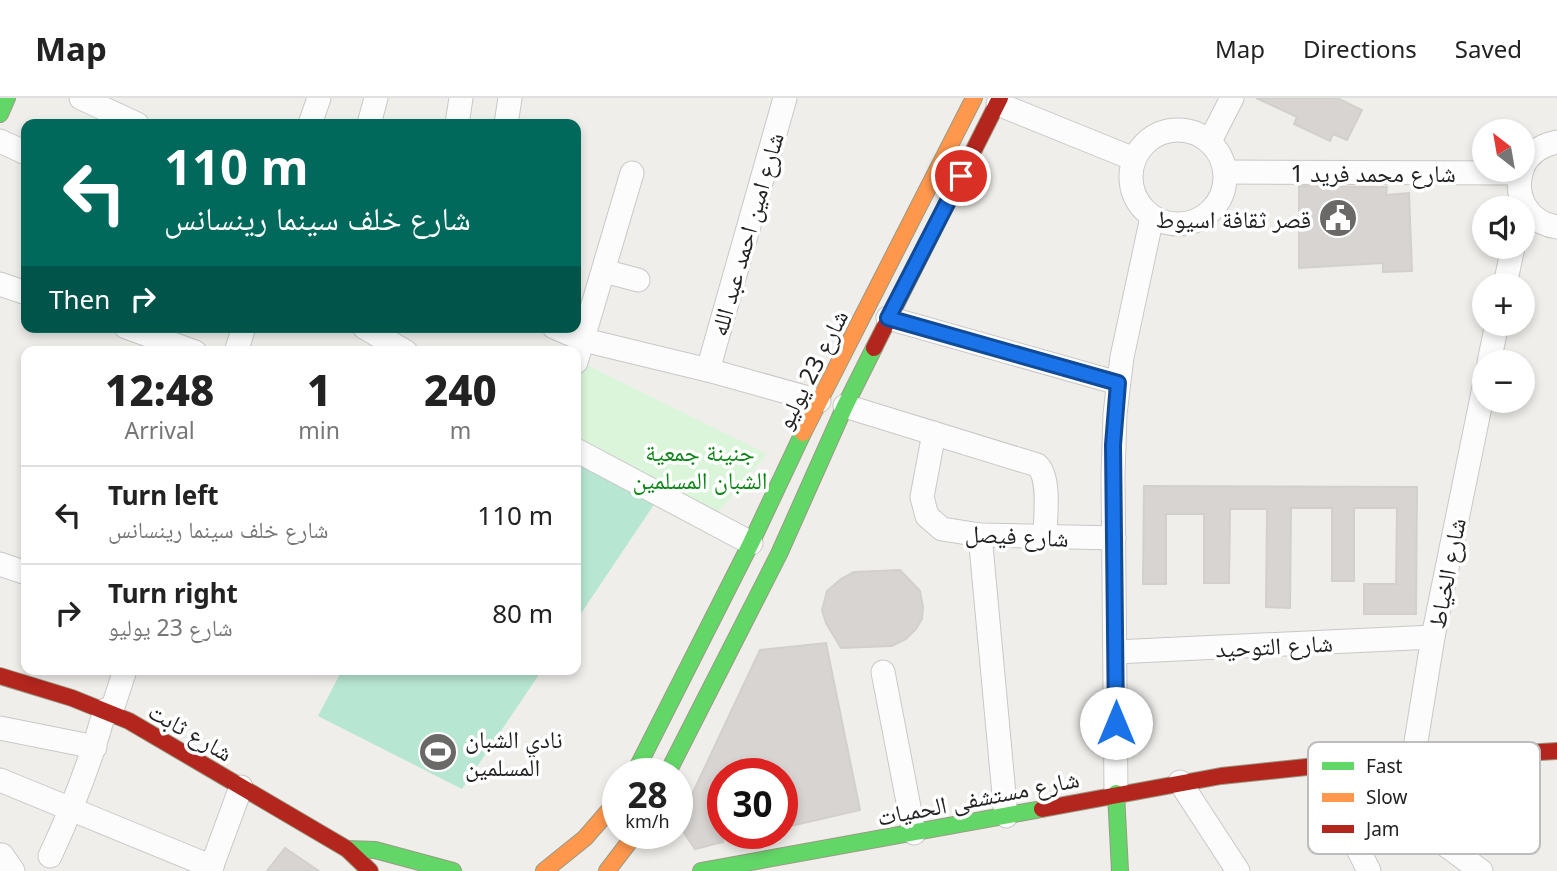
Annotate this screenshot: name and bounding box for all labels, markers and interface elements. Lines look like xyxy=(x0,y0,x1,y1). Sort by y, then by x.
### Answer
text: Map xyxy=(35,26,107,71)
text: Map xyxy=(1215,32,1265,65)
text: Directions xyxy=(1303,32,1417,65)
text: Saved xyxy=(1455,32,1522,65)
north arrow xyxy=(1472,119,1535,182)
map controls xyxy=(1472,119,1535,413)
street label: شارع امين احمد عبد الله xyxy=(701,128,791,340)
text: 110 m xyxy=(164,133,309,199)
pin xyxy=(931,146,991,206)
icon: left xyxy=(49,147,140,238)
street label: شارع محمد فريد 1 xyxy=(1290,156,1456,189)
icon: arrive xyxy=(942,157,980,195)
text: شارع خلف سينما رينسانس xyxy=(164,196,471,239)
button: sound xyxy=(1472,196,1535,259)
public building icon: قصر ثقافة اسيوط xyxy=(1317,197,1359,239)
place label: قصر ثقافة اسيوط xyxy=(1156,202,1311,235)
button: + xyxy=(1472,273,1535,336)
icon: right xyxy=(124,280,162,318)
text: Then xyxy=(49,281,110,317)
street label: شارع 23 يوليو xyxy=(767,304,855,434)
button: − xyxy=(1472,350,1535,413)
text: 12:48 xyxy=(105,361,214,418)
text: 1 xyxy=(307,361,331,418)
text: 240 xyxy=(424,361,497,418)
text: Arrival xyxy=(125,414,195,446)
text: min xyxy=(298,414,340,446)
text: m xyxy=(450,414,471,446)
park label: جنينة جمعية الشبان المسلمين xyxy=(632,435,768,496)
text: Turn left xyxy=(108,477,219,513)
icon: left xyxy=(49,496,87,534)
text: 110 m xyxy=(477,497,553,533)
text: شارع خلف سينما رينسانس xyxy=(108,513,328,545)
street label: شارع الخياط xyxy=(1419,515,1473,631)
street label: شارع فيصل xyxy=(964,516,1070,554)
text: Turn right xyxy=(108,575,238,611)
icon: right xyxy=(49,594,87,632)
text: 80 m xyxy=(492,595,553,631)
text: شارع 23 يوليو xyxy=(108,611,233,643)
street label: شارع التوحيد xyxy=(1214,625,1334,665)
position arrow xyxy=(1079,686,1153,760)
street label: شارع ثابت xyxy=(143,694,239,768)
place label: نادي الشبان المسلمين xyxy=(465,722,563,783)
sports icon: نادي الشبان المسلمين xyxy=(417,731,459,773)
legend xyxy=(1308,742,1540,854)
text: Fast xyxy=(1366,753,1403,779)
speed limit sign: 30 xyxy=(707,758,798,849)
street label: شارع مستشفى الحميات xyxy=(874,761,1082,833)
text: 28 xyxy=(627,771,668,818)
text: Slow xyxy=(1366,784,1407,810)
text: km/h xyxy=(625,809,670,833)
text: Jam xyxy=(1364,816,1400,842)

